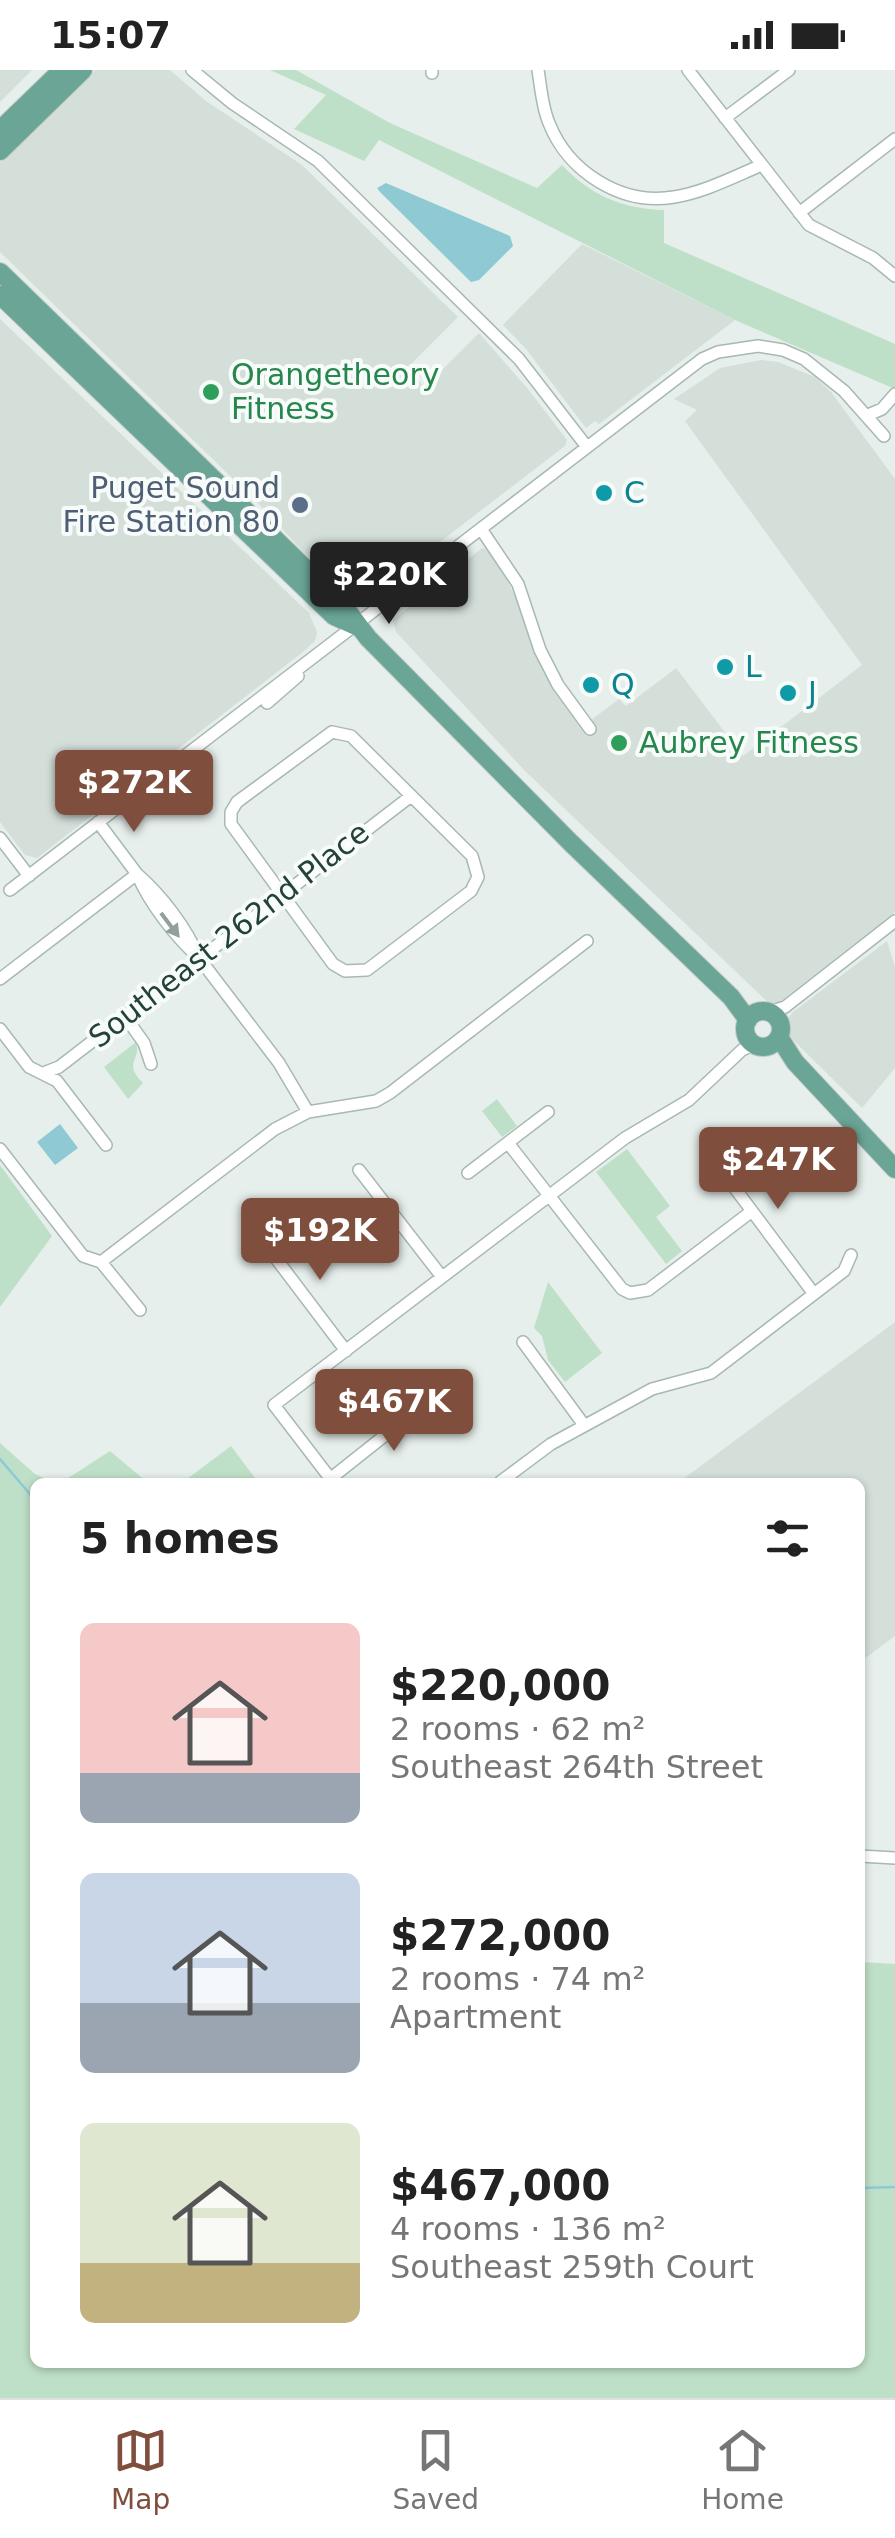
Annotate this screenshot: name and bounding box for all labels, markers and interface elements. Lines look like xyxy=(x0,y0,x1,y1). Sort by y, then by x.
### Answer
text: 15:07 xyxy=(50,13,171,57)
place label: Orangetheory Fitness xyxy=(231,357,440,426)
marker: Orangetheory Fitness xyxy=(200,381,222,403)
place label: Puget Sound Fire Station 80 xyxy=(63,470,280,539)
place label: C xyxy=(624,475,645,510)
marker: C xyxy=(593,482,615,504)
marker: Puget Sound Fire Station 80 xyxy=(289,494,311,516)
pin: $220K xyxy=(319,542,459,627)
text: $220K xyxy=(332,555,446,593)
place label: L xyxy=(745,649,762,684)
marker: L xyxy=(714,656,736,678)
place label: Q xyxy=(611,667,635,702)
marker: Q xyxy=(580,674,602,696)
place label: J xyxy=(806,675,817,710)
marker: J xyxy=(777,682,799,704)
place label: Aubrey Fitness xyxy=(639,725,859,760)
marker: Aubrey Fitness xyxy=(608,732,630,754)
pin: $272K xyxy=(64,750,204,835)
text: $272K xyxy=(77,763,191,801)
street label: Southeast 262nd Place xyxy=(82,814,376,1055)
one-way arrow xyxy=(160,912,180,938)
pin: $247K xyxy=(708,1127,848,1212)
text: $247K xyxy=(721,1140,835,1178)
pin: $192K xyxy=(250,1198,390,1283)
text: $192K xyxy=(263,1211,377,1249)
pin: $467K xyxy=(324,1369,464,1454)
text: $467K xyxy=(337,1382,451,1420)
icon: filters xyxy=(760,1511,815,1566)
text: 5 homes xyxy=(80,1514,280,1563)
text: $220,000 xyxy=(390,1661,611,1710)
icon: home xyxy=(160,1663,280,1783)
text: 2 rooms · 62 m² xyxy=(390,1710,645,1748)
text: Southeast 264th Street xyxy=(390,1748,763,1786)
text: $272,000 xyxy=(390,1911,611,1960)
icon: home xyxy=(160,1913,280,2033)
text: 2 rooms · 74 m² xyxy=(390,1960,645,1998)
text: Apartment xyxy=(390,1998,561,2036)
text: $467,000 xyxy=(390,2161,611,2210)
icon: home xyxy=(160,2163,280,2283)
text: 4 rooms · 136 m² xyxy=(390,2210,666,2248)
text: Southeast 259th Court xyxy=(390,2248,754,2286)
tab: Map xyxy=(111,2423,170,2516)
tab: Saved xyxy=(392,2423,479,2516)
tab: Home xyxy=(701,2423,784,2516)

